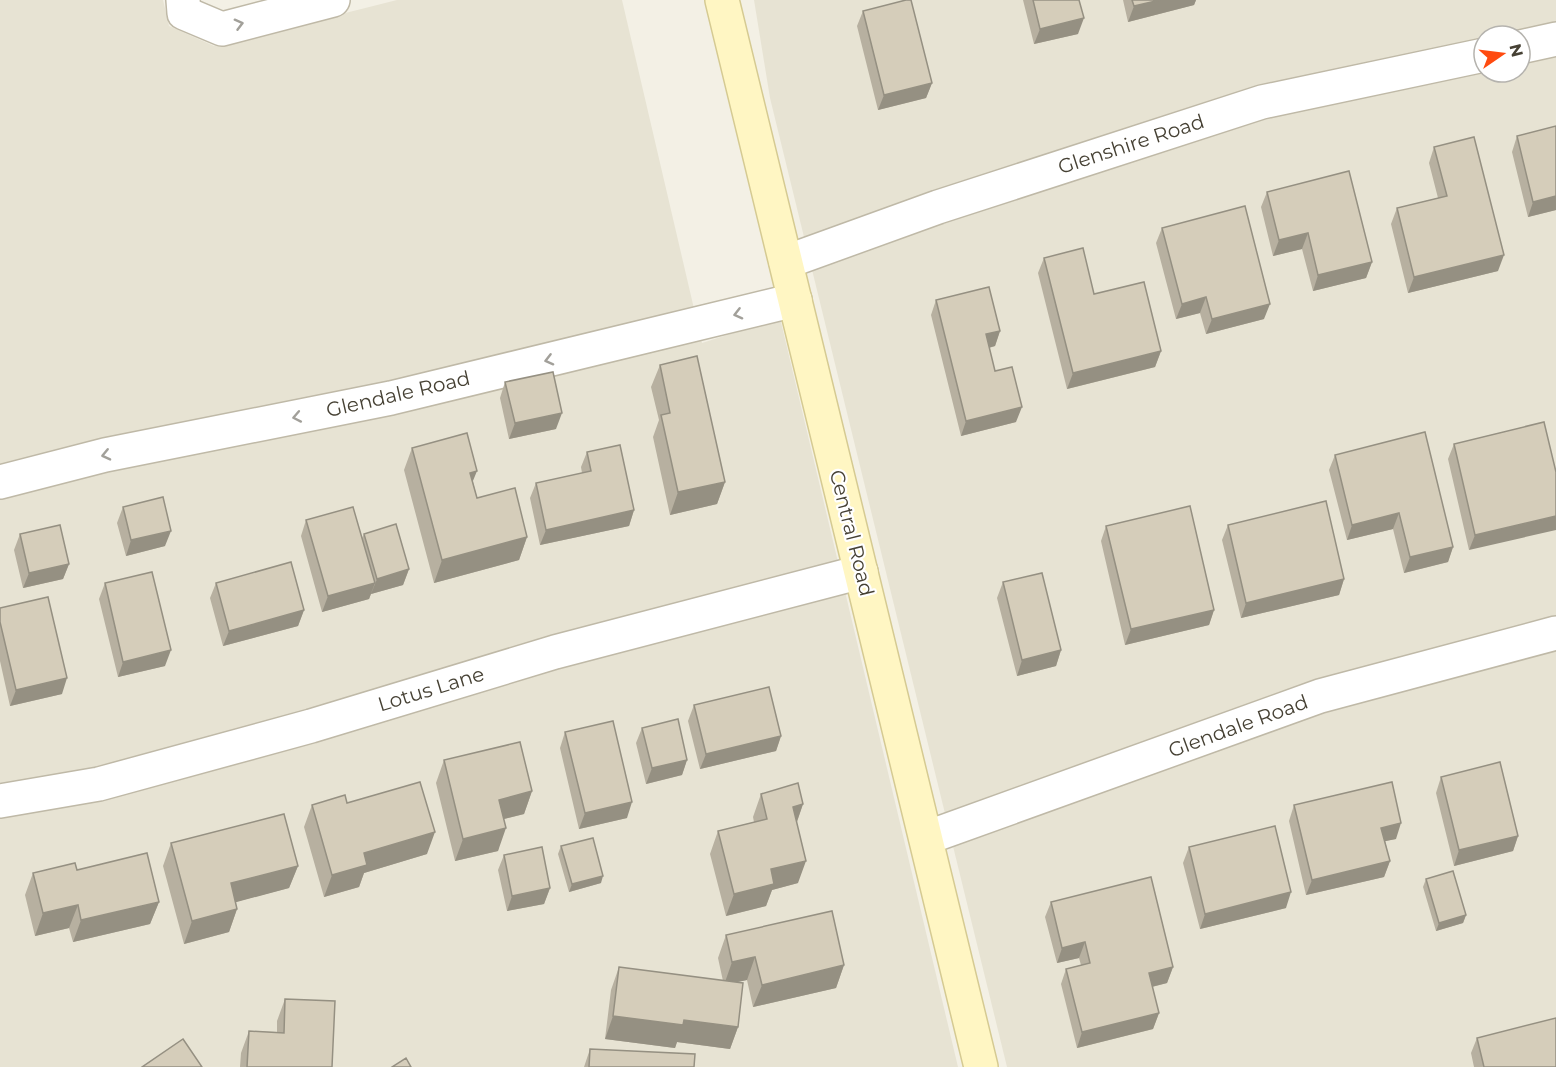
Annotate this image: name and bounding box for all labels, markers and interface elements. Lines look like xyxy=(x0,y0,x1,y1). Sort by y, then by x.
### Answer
one-way arrow xyxy=(234,19,244,32)
north arrow xyxy=(1472,24,1532,84)
text: N xyxy=(1505,42,1527,59)
street label: Glenshire Road xyxy=(1055,109,1207,179)
one-way arrow xyxy=(734,306,744,319)
one-way arrow xyxy=(544,352,554,365)
street label: Glendale Road xyxy=(324,366,472,422)
one-way arrow xyxy=(293,410,303,423)
one-way arrow xyxy=(101,448,111,461)
street label: Central Road xyxy=(825,467,879,599)
street label: Lotus Lane xyxy=(375,661,487,717)
street label: Glendale Road xyxy=(1165,690,1311,762)

